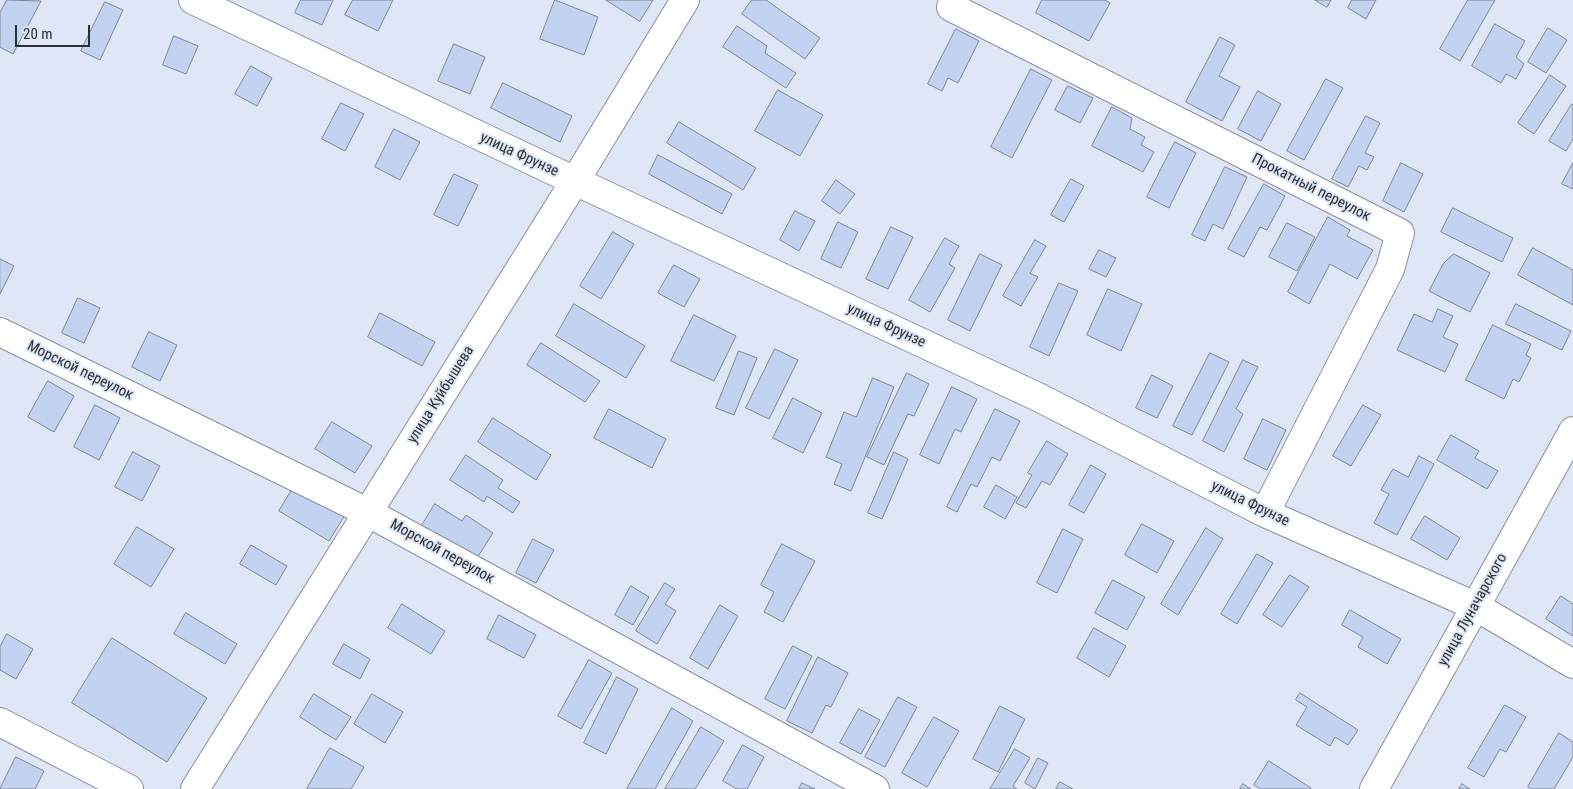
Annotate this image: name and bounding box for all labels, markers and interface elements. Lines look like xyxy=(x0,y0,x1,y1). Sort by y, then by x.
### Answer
scale bar xyxy=(18,15,92,47)
text: 20 m xyxy=(23,25,53,43)
street label: улица Фрунзе xyxy=(477,129,561,181)
street label: Прокатный переулок xyxy=(1248,150,1374,226)
street label: улица Фрунзе xyxy=(844,300,928,352)
street label: Морской переулок xyxy=(24,337,136,405)
street label: улица Куйбышева xyxy=(404,343,478,447)
street label: улица Фрунзе xyxy=(1208,477,1292,531)
street label: Морской переулок xyxy=(387,516,497,588)
street label: улица Луначарского xyxy=(1435,550,1511,670)

